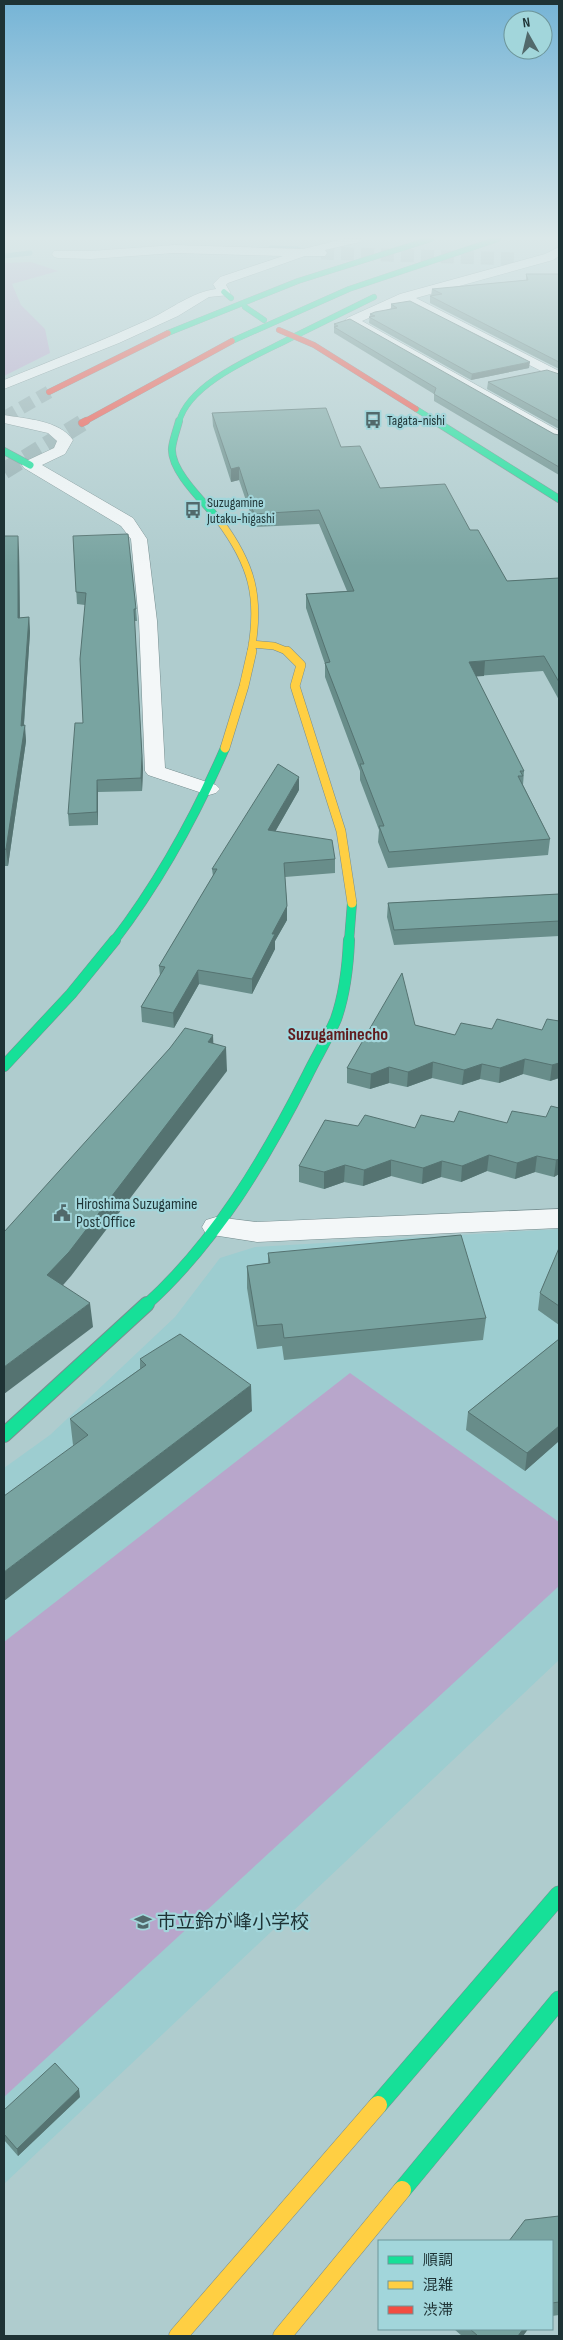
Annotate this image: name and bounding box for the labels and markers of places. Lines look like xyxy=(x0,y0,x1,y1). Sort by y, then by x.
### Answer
bus stop icon: Tagata-nishi xyxy=(363,410,383,430)
place label: Tagata-nishi xyxy=(387,412,445,429)
place label: Suzugamine Jutaku-higashi xyxy=(206,494,275,527)
bus stop icon: Suzugamine Jutaku-higashi xyxy=(183,500,203,520)
place label: Hiroshima Suzugamine Post Office xyxy=(76,1195,197,1232)
public building icon: Hiroshima Suzugamine Post Office xyxy=(52,1203,72,1223)
place label: 市立鈴が峰小学校 xyxy=(157,1911,309,1934)
school or university icon: 市立鈴が峰小学校 xyxy=(133,1912,153,1932)

